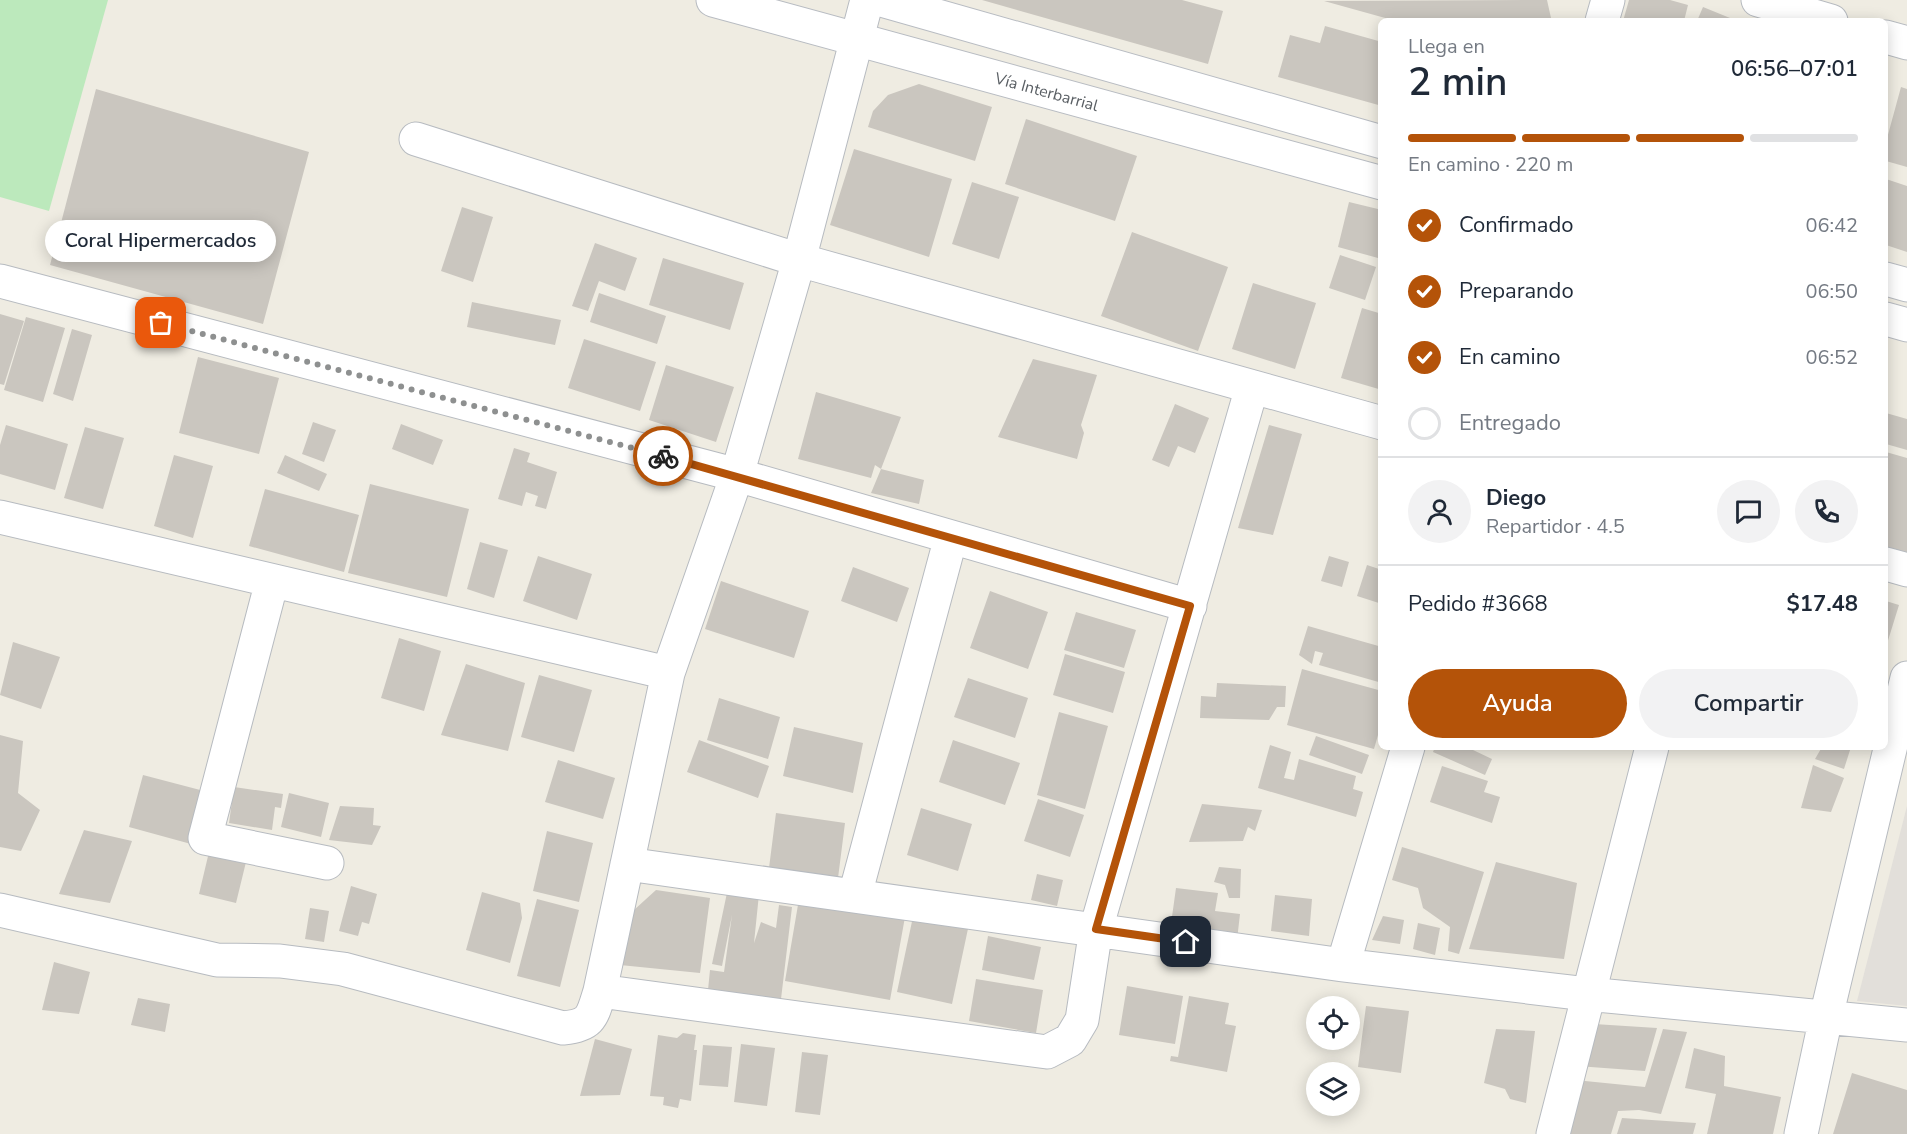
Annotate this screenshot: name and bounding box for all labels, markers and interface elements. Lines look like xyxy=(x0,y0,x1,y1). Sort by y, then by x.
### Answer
text: Llega en xyxy=(1408,33,1485,60)
text: 06:56–07:01 xyxy=(1731,54,1858,84)
text: 2 min xyxy=(1408,56,1507,109)
street label: Vía Interbarrial xyxy=(991,67,1101,117)
text: En camino · 220 m xyxy=(1408,151,1573,178)
icon: check xyxy=(1408,209,1441,242)
text: Confirmado xyxy=(1459,210,1574,240)
text: 06:42 xyxy=(1805,212,1858,239)
callout: Coral Hipermercados xyxy=(45,221,276,263)
text: Coral Hipermercados xyxy=(64,227,257,254)
icon: check xyxy=(1408,275,1441,308)
text: Preparando xyxy=(1459,276,1574,306)
text: 06:50 xyxy=(1805,278,1858,305)
pin xyxy=(135,297,186,348)
icon: bag xyxy=(144,306,177,339)
icon: check xyxy=(1408,341,1441,374)
text: En camino xyxy=(1459,342,1560,372)
text: 06:52 xyxy=(1805,344,1858,371)
text: Entregado xyxy=(1459,408,1561,438)
courier xyxy=(633,426,693,486)
icon: bike xyxy=(647,440,680,473)
button: person xyxy=(1408,480,1471,543)
button: chat xyxy=(1717,480,1780,543)
button: phone xyxy=(1795,480,1858,543)
text: Diego xyxy=(1486,483,1546,513)
text: Repartidor · 4.5 xyxy=(1486,513,1625,540)
text: Pedido #3668 xyxy=(1408,589,1548,619)
text: $17.48 xyxy=(1787,589,1858,619)
button: Ayuda xyxy=(1408,669,1627,738)
button: Compartir xyxy=(1639,669,1858,738)
pin xyxy=(1160,916,1211,967)
icon: home xyxy=(1169,925,1202,958)
map controls xyxy=(1306,996,1360,1116)
button: locate xyxy=(1306,996,1360,1050)
button: layers xyxy=(1306,1062,1360,1116)

